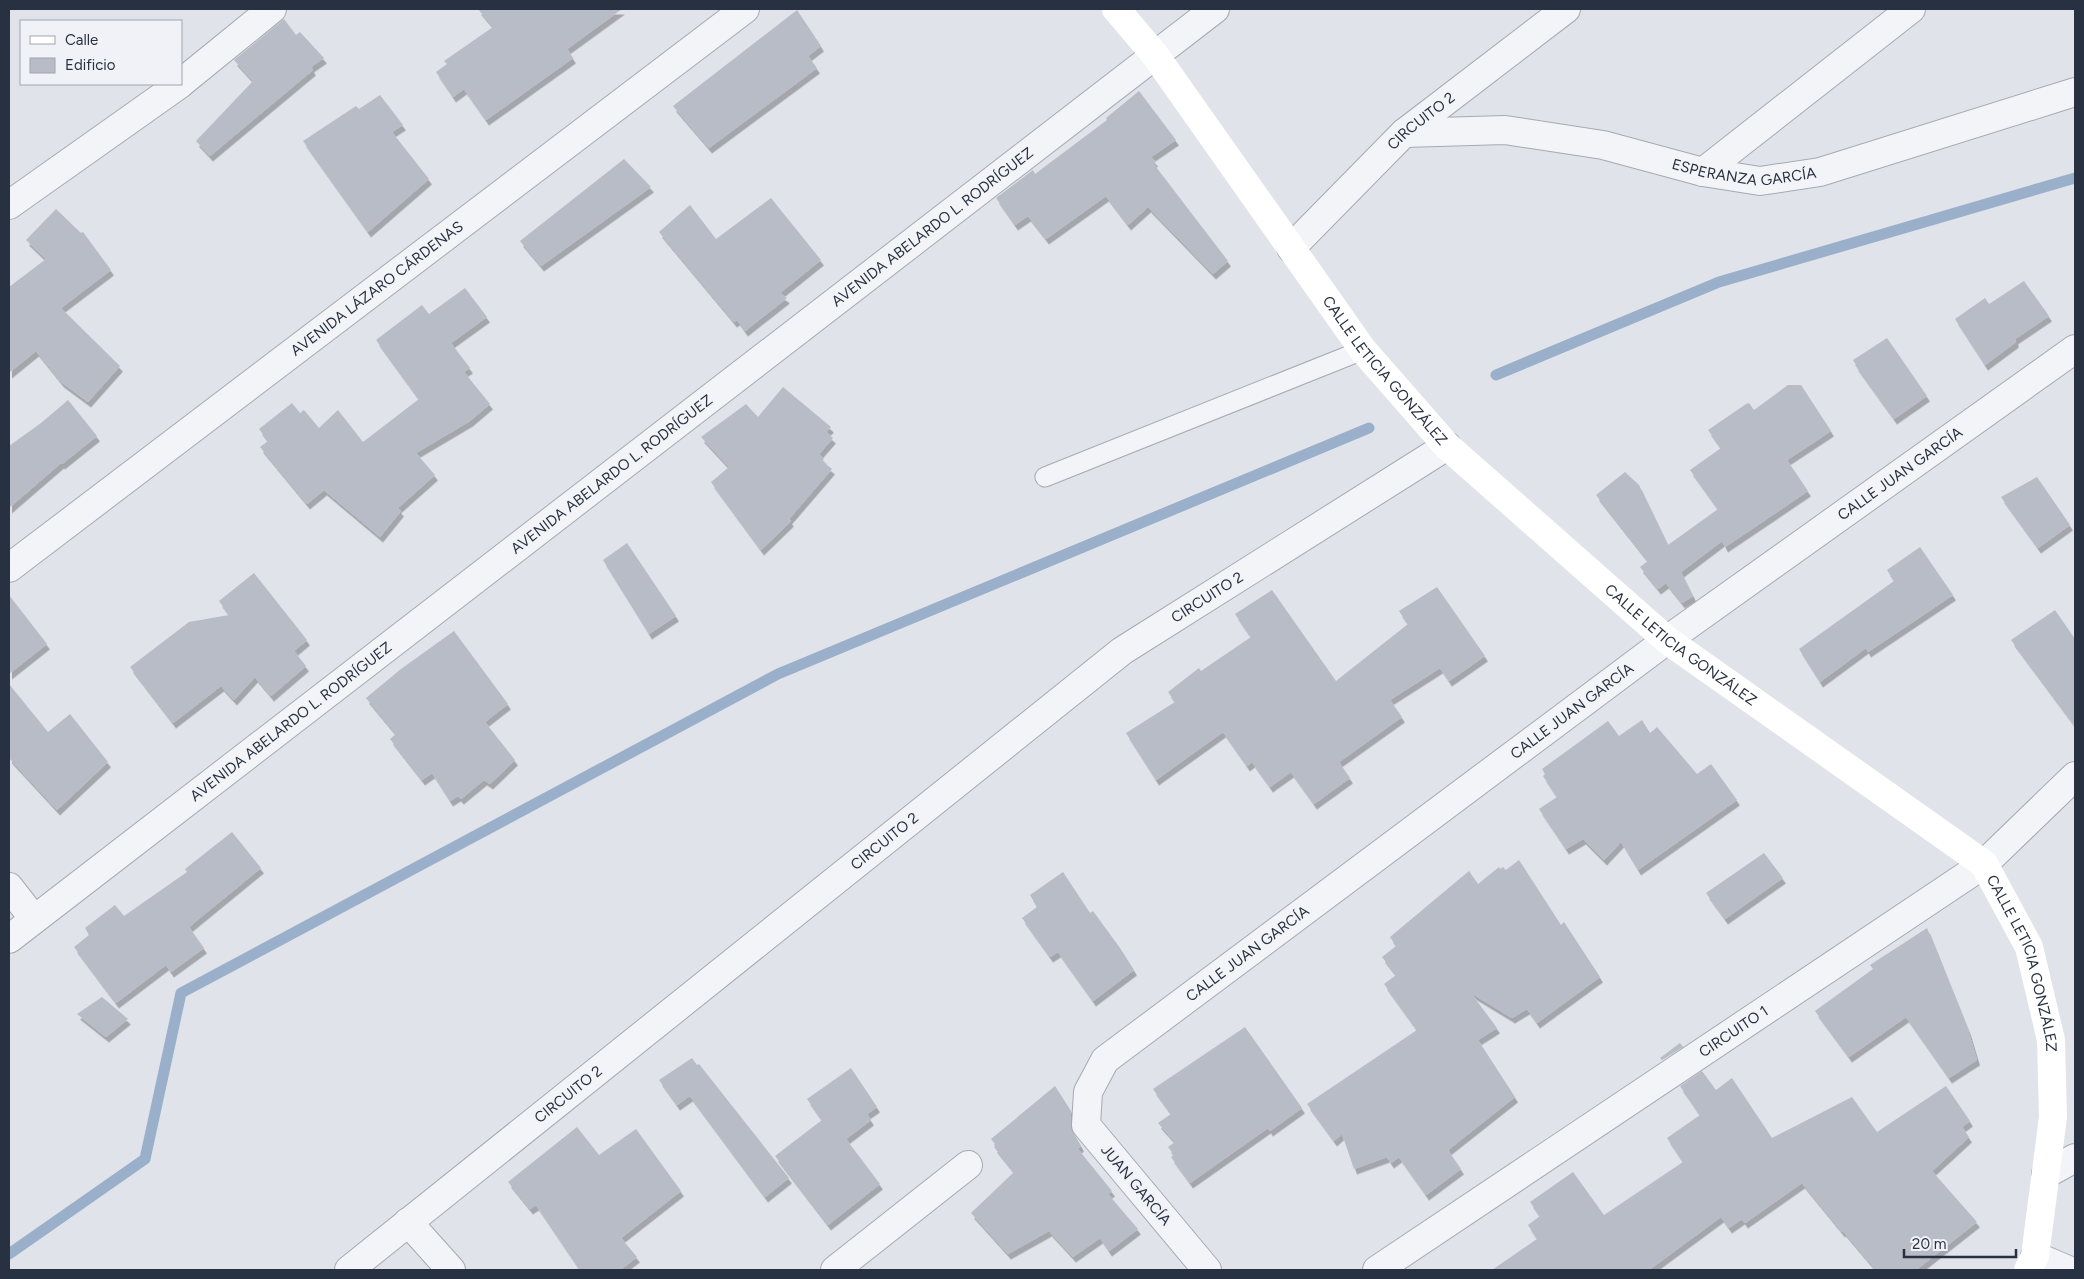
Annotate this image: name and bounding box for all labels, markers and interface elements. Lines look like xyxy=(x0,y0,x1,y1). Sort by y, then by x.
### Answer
legend xyxy=(20,20,182,85)
text: Calle xyxy=(65,31,98,49)
text: Edificio xyxy=(65,56,116,74)
street label: CIRCUITO 2 xyxy=(1383,88,1458,154)
street label: AVENIDA ABELARDO L. RODRÍGUEZ xyxy=(828,144,1037,310)
street label: ESPERANZA GARCÍA xyxy=(1670,155,1817,190)
street label: AVENIDA LÁZARO CÁRDENAS xyxy=(287,217,467,360)
street label: CALLE LETICIA GONZÁLEZ xyxy=(1319,292,1451,449)
street label: AVENIDA ABELARDO L. RODRÍGUEZ xyxy=(507,391,716,558)
street label: CALLE JUAN GARCÍA xyxy=(1834,423,1966,524)
street label: CIRCUITO 2 xyxy=(1168,568,1247,627)
street label: CALLE LETICIA GONZÁLEZ xyxy=(1601,580,1760,710)
street label: AVENIDA ABELARDO L. RODRÍGUEZ xyxy=(186,638,395,805)
street label: CALLE JUAN GARCÍA xyxy=(1507,659,1637,763)
street label: CIRCUITO 2 xyxy=(847,809,922,874)
street label: CALLE LETICIA GONZÁLEZ xyxy=(1983,872,2060,1052)
street label: CALLE JUAN GARCÍA xyxy=(1182,902,1313,1005)
street label: CIRCUITO 1 xyxy=(1695,1002,1772,1061)
street label: CIRCUITO 2 xyxy=(531,1062,606,1127)
street label: JUAN GARCÍA xyxy=(1097,1141,1175,1229)
scale bar xyxy=(1904,1226,2016,1258)
text: 20 m xyxy=(1912,1235,1946,1253)

